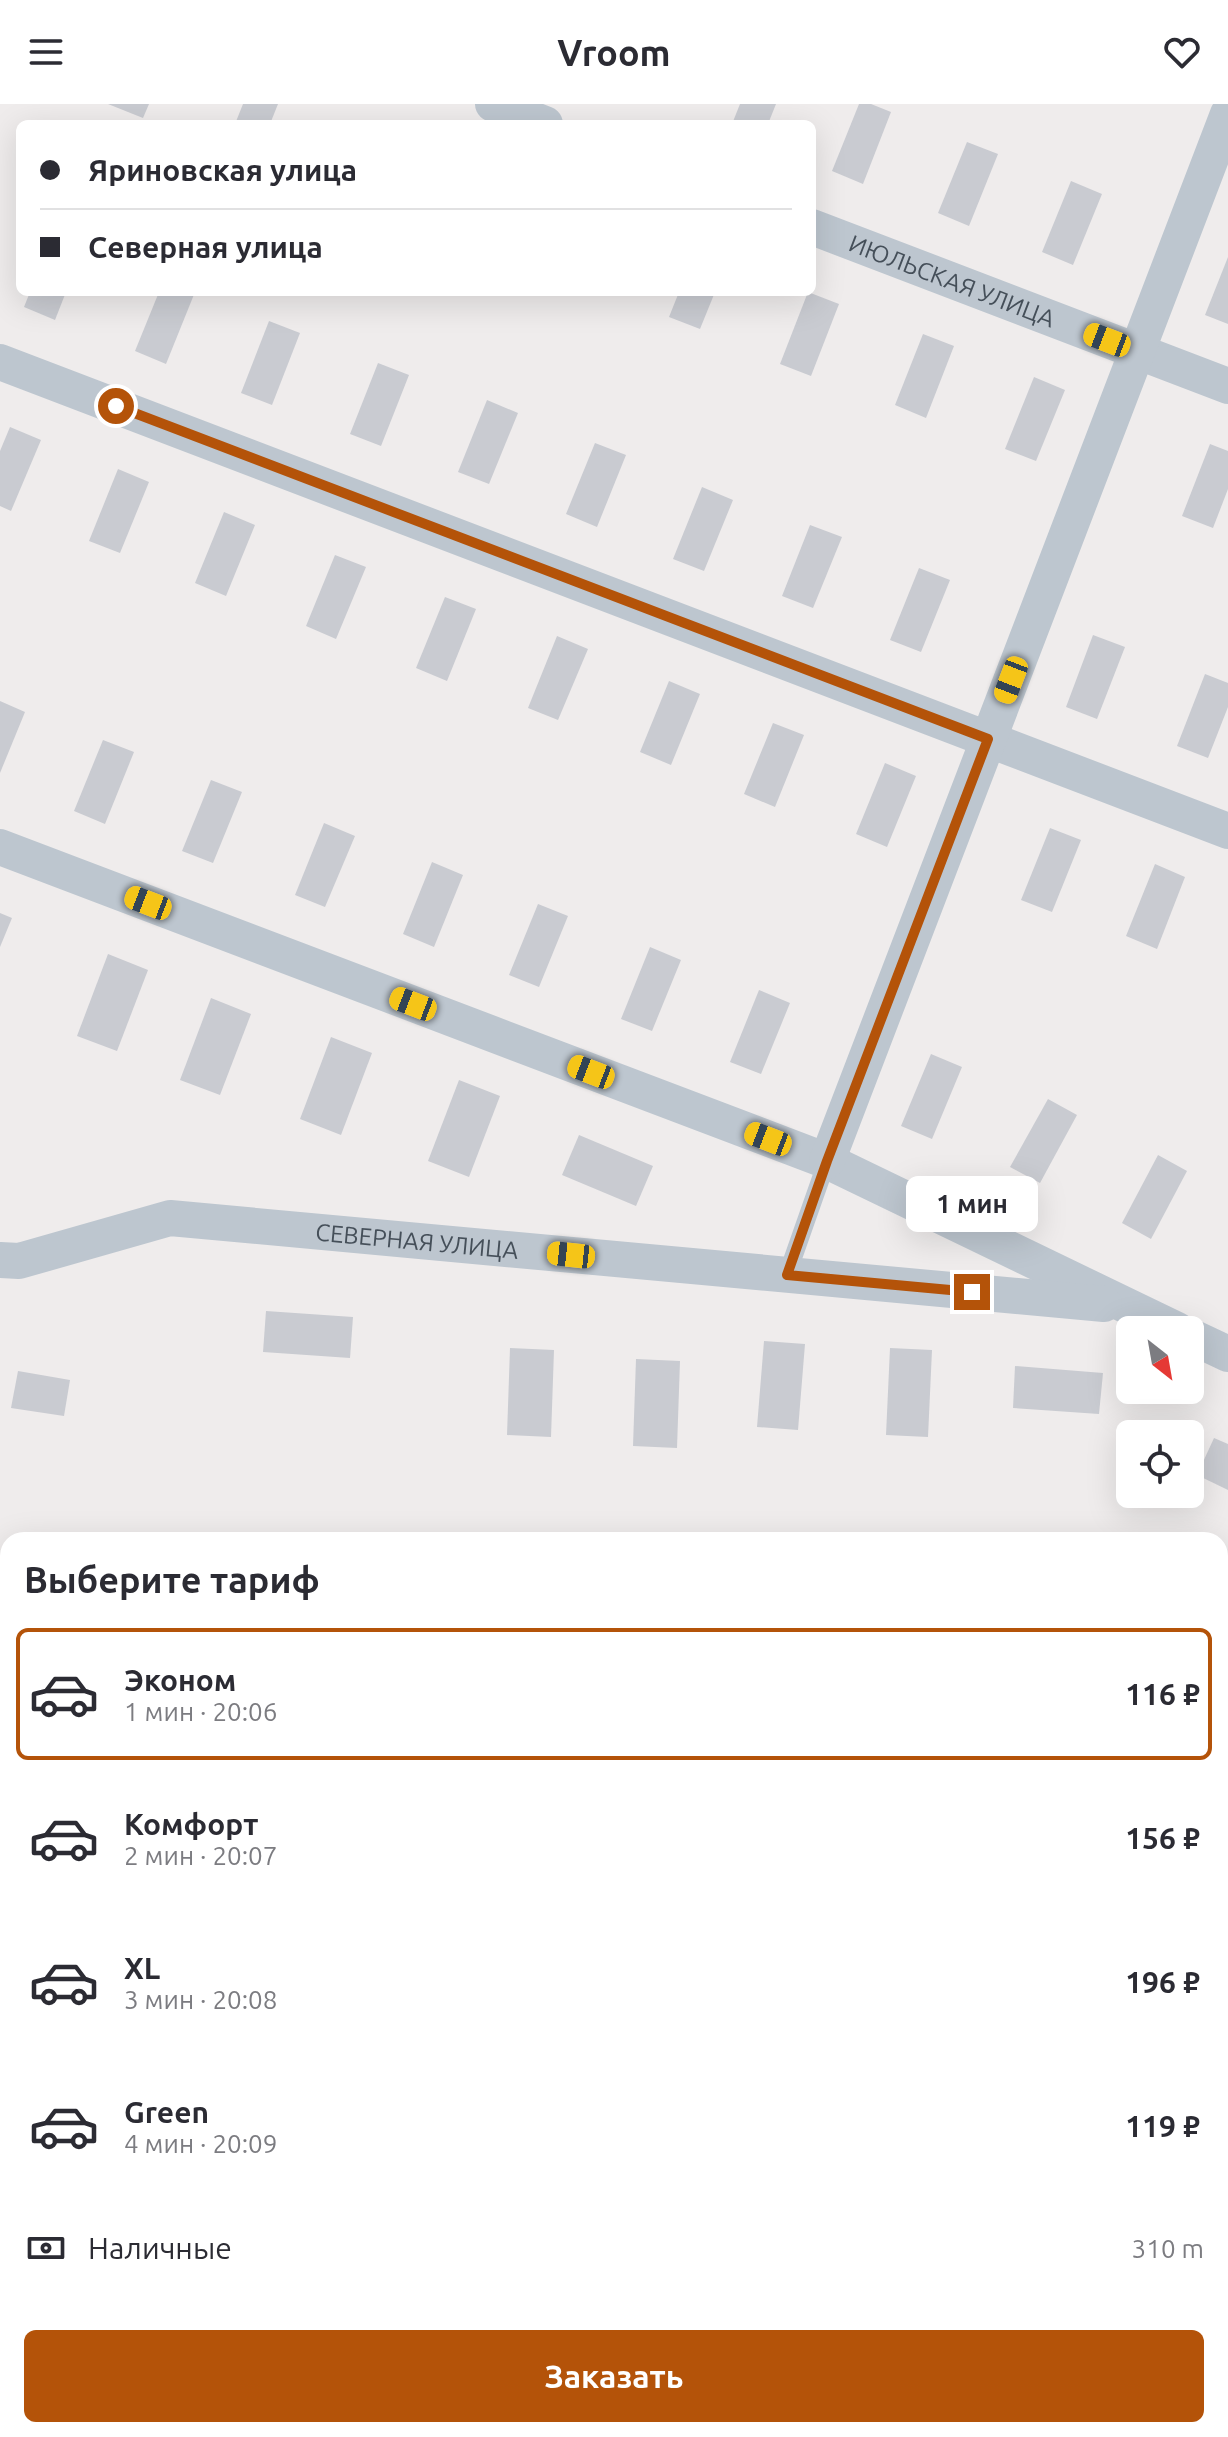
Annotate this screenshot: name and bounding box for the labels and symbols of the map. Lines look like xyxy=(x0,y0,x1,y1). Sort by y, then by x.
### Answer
street label: ИЮЛЬСКАЯ УЛИЦА xyxy=(845,229,1059,332)
car xyxy=(1080,320,1134,360)
route start xyxy=(98,388,134,424)
car xyxy=(991,653,1031,707)
car xyxy=(121,883,175,923)
car xyxy=(386,984,440,1024)
car xyxy=(564,1052,618,1092)
car xyxy=(741,1119,795,1159)
callout: 1 мин xyxy=(906,1176,1038,1232)
street label: СЕВЕРНАЯ УЛИЦА xyxy=(314,1218,520,1264)
car xyxy=(546,1241,596,1269)
route end xyxy=(954,1274,990,1310)
north arrow xyxy=(1116,1316,1204,1404)

